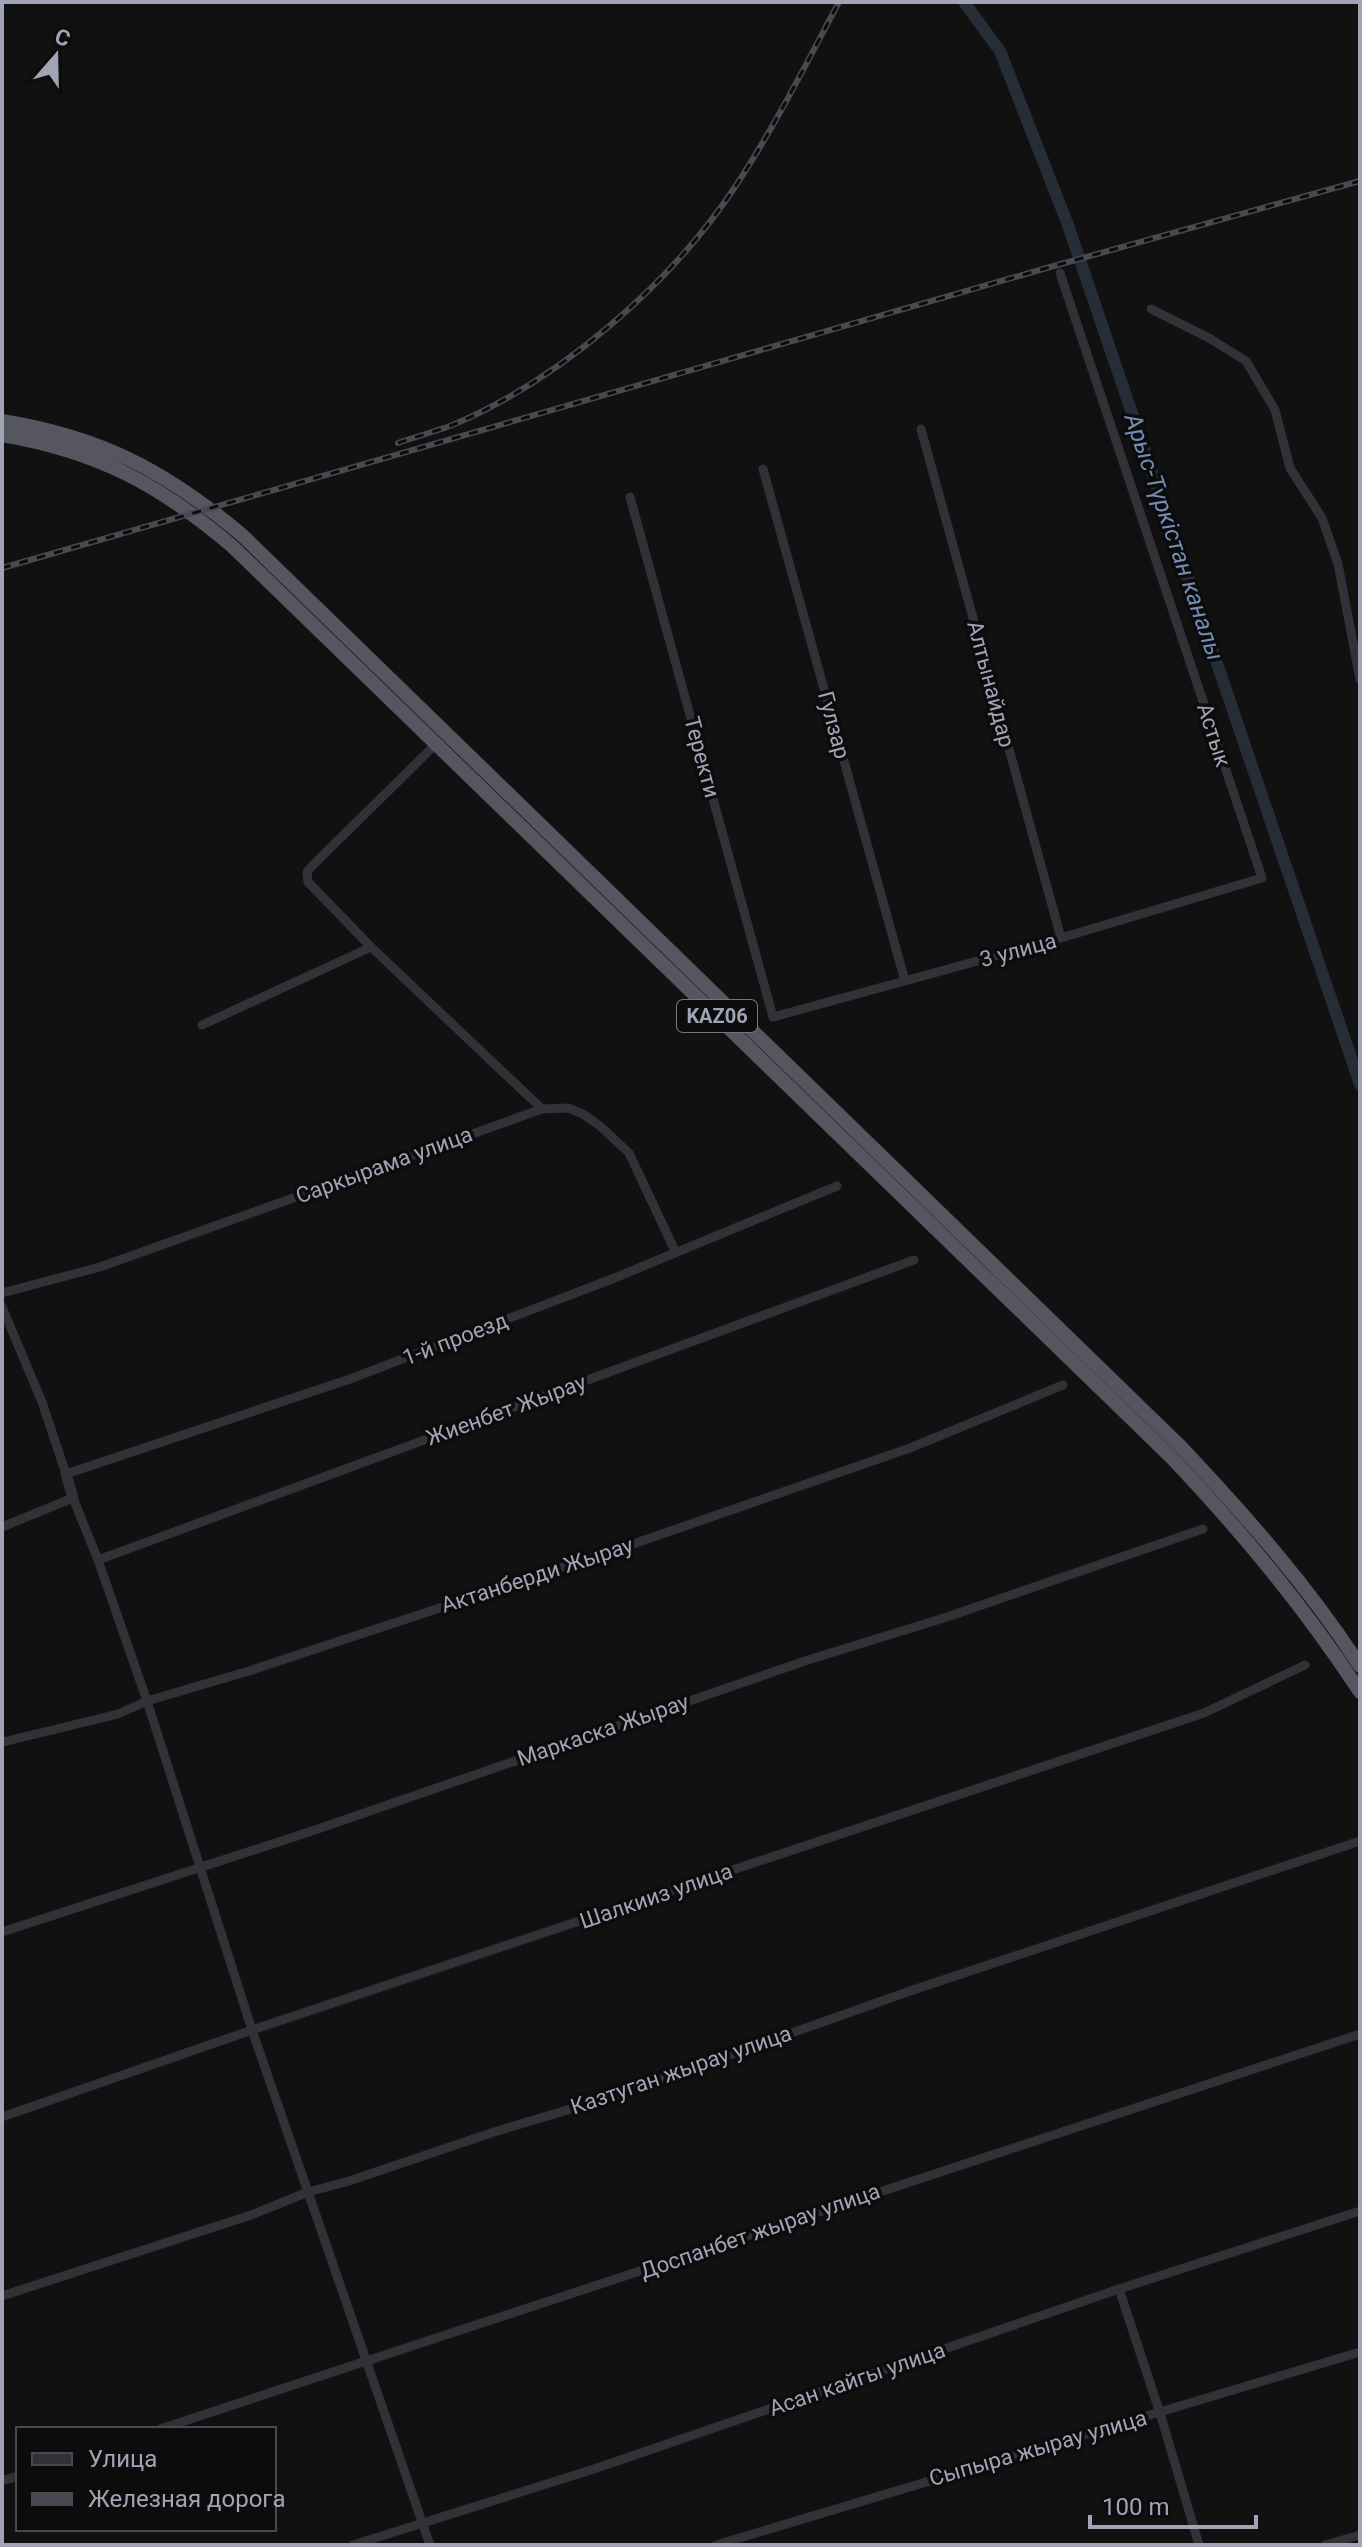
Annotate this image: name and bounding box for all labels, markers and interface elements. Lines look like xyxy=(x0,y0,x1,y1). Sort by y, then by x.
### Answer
north arrow xyxy=(16,16,96,96)
text: С xyxy=(52,23,74,52)
water label: Арыс-Түркістан каналы xyxy=(1118,409,1229,664)
street label: Алтынайдар xyxy=(962,618,1020,750)
street label: Гулзар xyxy=(813,688,855,762)
street label: Астык xyxy=(1192,700,1236,770)
street label: Теректи xyxy=(679,714,725,800)
street label: 3 улица xyxy=(977,928,1059,972)
road number: KАZ06 xyxy=(677,1000,757,1032)
street label: Саркырама улица xyxy=(292,1121,476,1209)
street label: 1-й проезд xyxy=(399,1308,511,1370)
street label: Жиенбет Жырау xyxy=(423,1369,590,1451)
street label: Актанберди Жырау xyxy=(438,1532,637,1618)
street label: Маркаска Жырау xyxy=(514,1689,693,1771)
street label: Шалкииз улица xyxy=(576,1858,736,1934)
street label: Казтуган жырау улица xyxy=(567,2020,795,2120)
street label: Доспанбет жырау улица xyxy=(637,2178,883,2284)
street label: Асан кайгы улица xyxy=(766,2337,948,2421)
street label: Сыпыра жырау улица xyxy=(926,2405,1150,2491)
legend xyxy=(16,2427,276,2531)
text: Улица xyxy=(88,2445,157,2473)
scale bar xyxy=(1090,2479,1256,2529)
text: Железная дорога xyxy=(88,2485,285,2513)
text: 100 m xyxy=(1102,2493,1169,2521)

